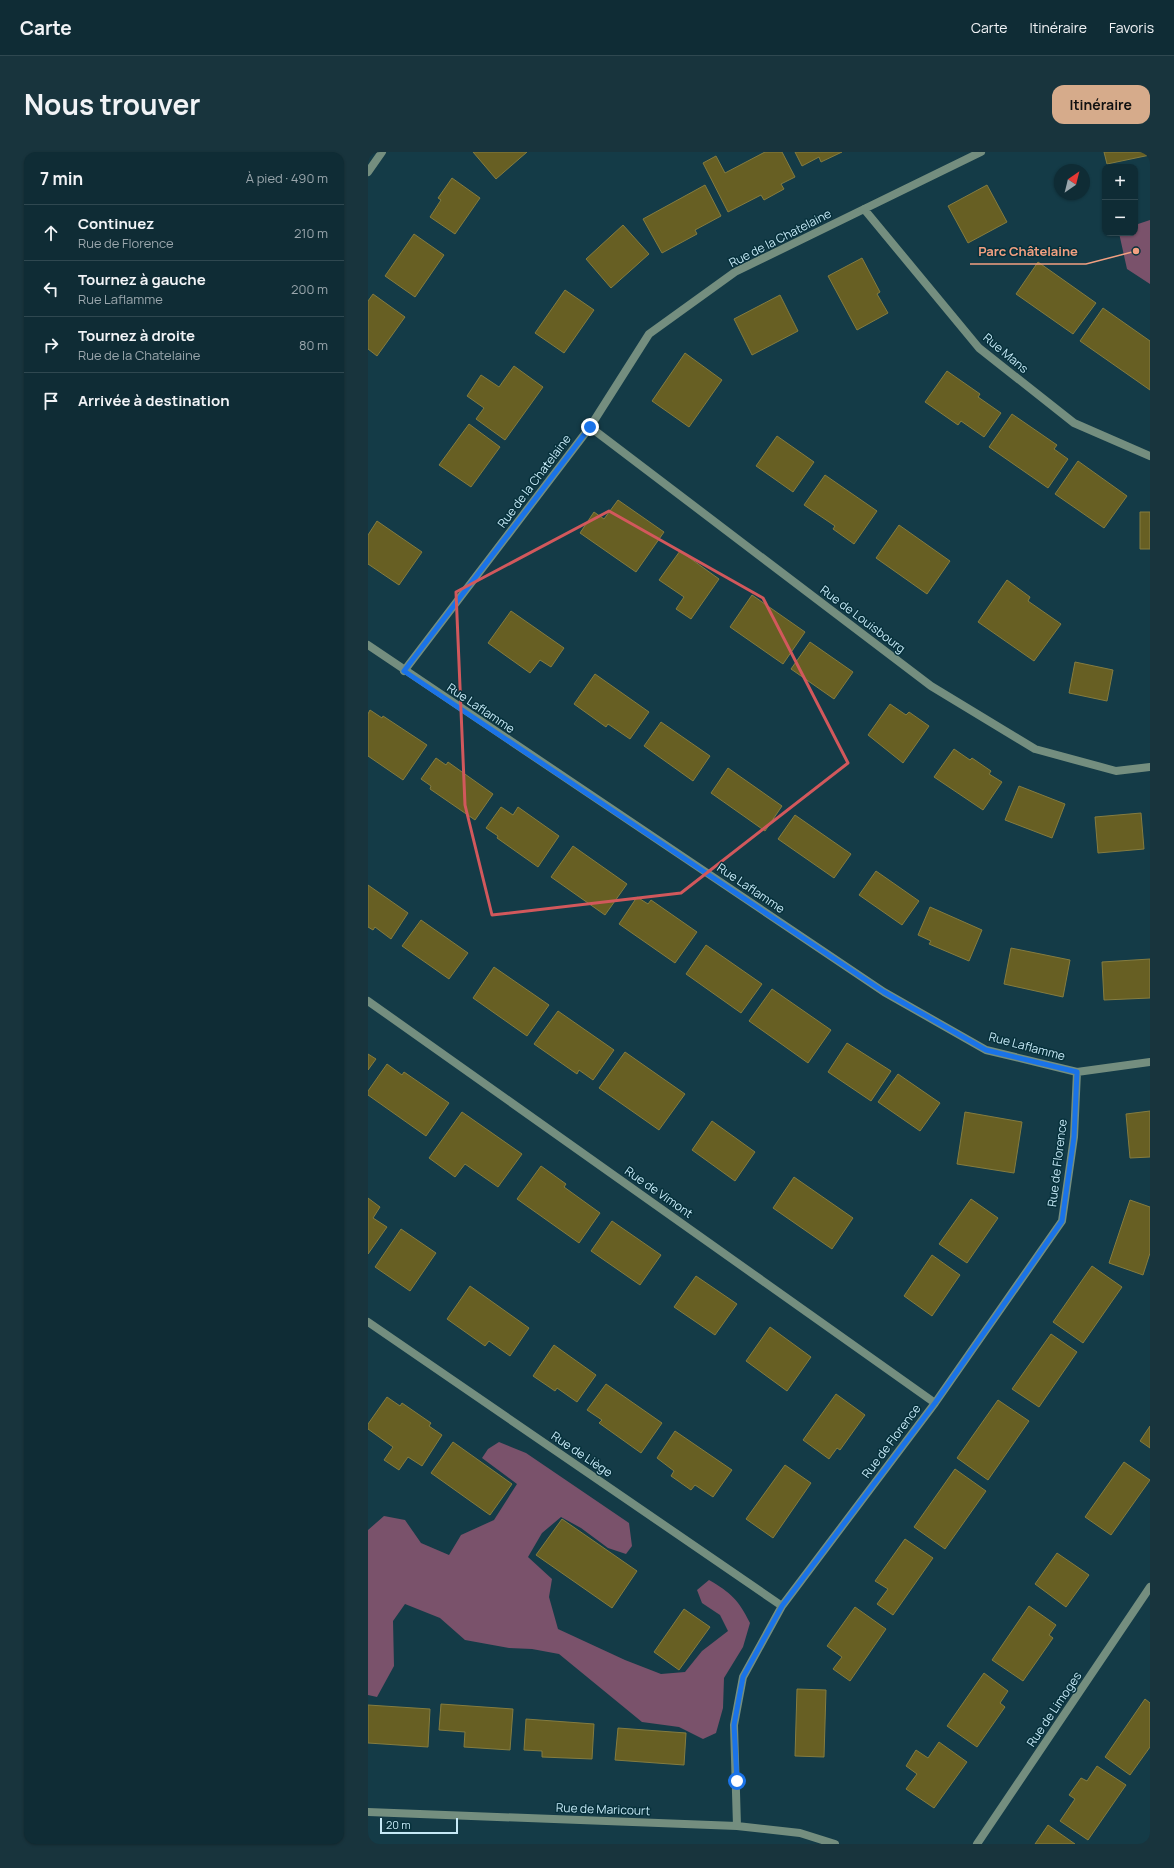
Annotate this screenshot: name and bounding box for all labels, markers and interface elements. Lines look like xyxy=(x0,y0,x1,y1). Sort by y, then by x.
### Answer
text: Carte xyxy=(20,15,72,41)
text: Carte xyxy=(971,18,1007,37)
text: Itinéraire xyxy=(1029,18,1087,37)
text: Favoris xyxy=(1109,18,1154,37)
text: Nous trouver xyxy=(24,85,200,123)
button: Itinéraire xyxy=(1052,85,1150,124)
north arrow xyxy=(1054,164,1090,200)
map controls xyxy=(1102,164,1138,236)
button: + xyxy=(1102,164,1138,200)
text: 7 min xyxy=(40,167,83,190)
text: À pied · 490 m xyxy=(246,169,328,187)
button: − xyxy=(1102,200,1138,236)
street label: Rue de la Chatelaine xyxy=(726,205,834,271)
text: Continuez xyxy=(78,213,154,234)
icon: ahead xyxy=(40,222,62,244)
text: 210 m xyxy=(294,224,328,242)
text: Rue de Florence xyxy=(78,234,174,252)
callout: Parc Châtelaine xyxy=(970,239,1086,264)
text: Parc Châtelaine xyxy=(978,242,1078,260)
text: Tournez à gauche xyxy=(78,269,206,290)
icon: left xyxy=(40,278,62,300)
text: 200 m xyxy=(291,280,328,298)
text: Rue Laflamme xyxy=(78,290,163,308)
text: Tournez à droite xyxy=(78,325,195,346)
street label: Rue Mans xyxy=(980,329,1032,377)
icon: right xyxy=(40,334,62,356)
text: 80 m xyxy=(299,336,328,354)
text: Rue de la Chatelaine xyxy=(78,346,200,364)
icon: arrive xyxy=(40,390,62,412)
text: Arrivée à destination xyxy=(78,390,230,411)
route end xyxy=(581,418,599,436)
street label: Rue de la Chatelaine xyxy=(493,431,575,531)
street label: Rue de Louisbourg xyxy=(817,581,909,657)
street label: Rue Laflamme xyxy=(444,679,518,737)
street label: Rue Laflamme xyxy=(714,859,788,917)
street label: Rue Laflamme xyxy=(987,1028,1067,1064)
street label: Rue de Florence xyxy=(1043,1118,1071,1208)
street label: Rue de Vimont xyxy=(622,1162,697,1222)
street label: Rue de Florence xyxy=(858,1401,924,1481)
street label: Rue de Liège xyxy=(548,1427,616,1481)
street label: Rue de Limoges xyxy=(1023,1668,1085,1750)
route start xyxy=(728,1772,746,1790)
street label: Rue de Maricourt xyxy=(556,1799,651,1819)
scale bar xyxy=(380,1816,458,1835)
text: 20 m xyxy=(386,1817,411,1832)

